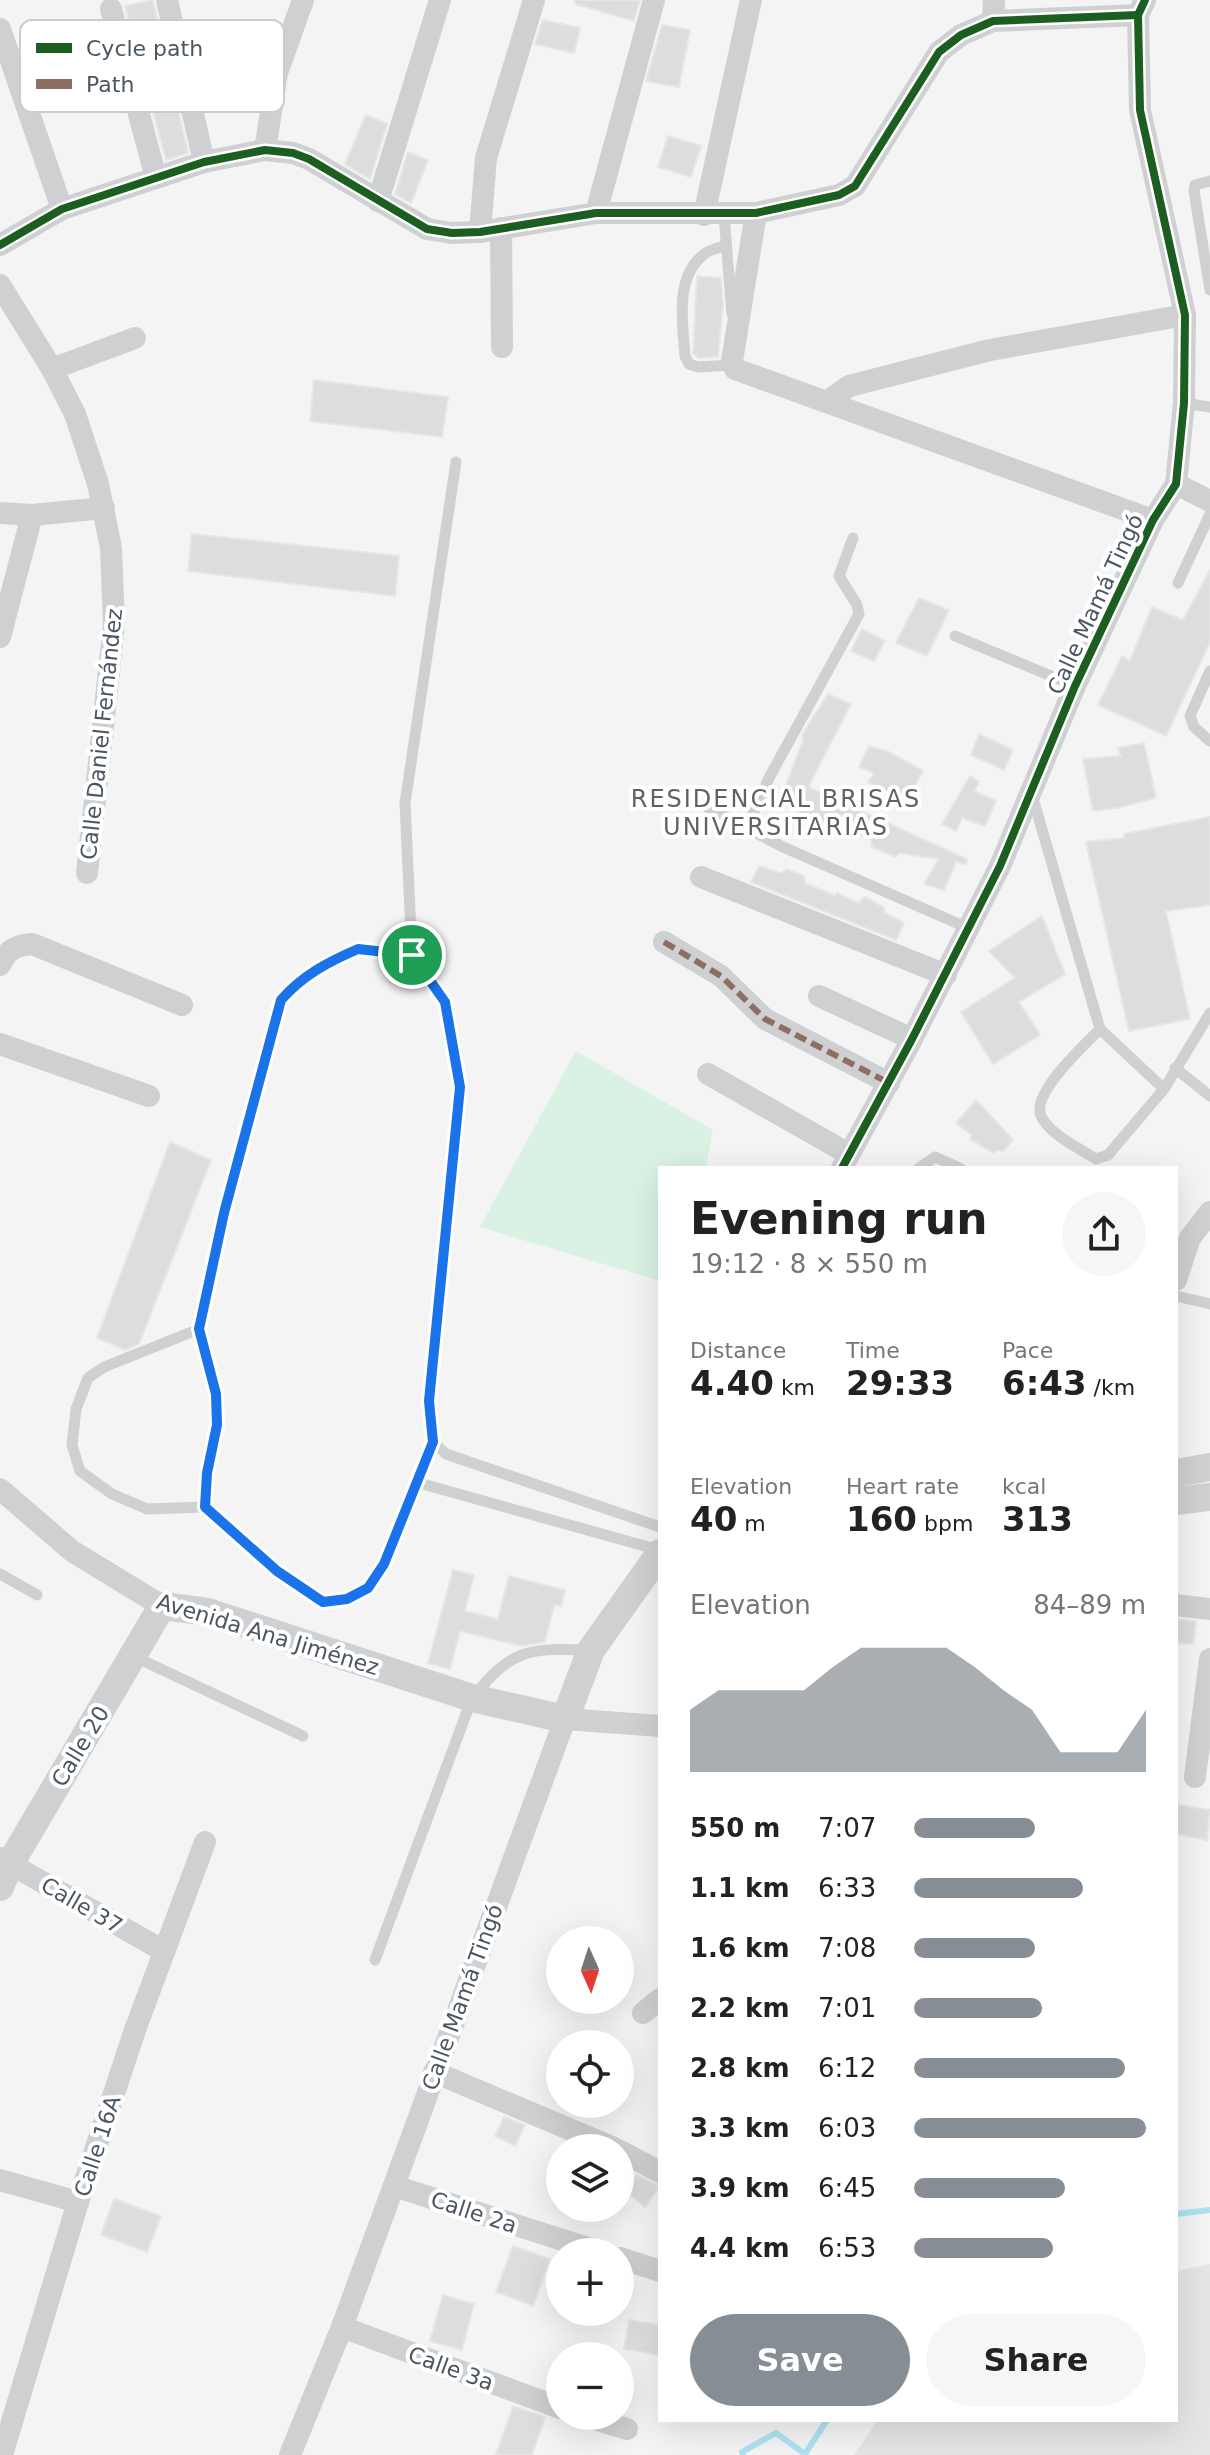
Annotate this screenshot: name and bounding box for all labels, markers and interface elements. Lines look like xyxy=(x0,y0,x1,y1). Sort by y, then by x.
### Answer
legend xyxy=(20,20,284,112)
text: Cycle path xyxy=(86,36,203,61)
text: Path xyxy=(86,72,134,97)
street label: Calle Mamá Tingó xyxy=(1043,510,1148,698)
street label: Calle Daniel Fernández xyxy=(76,607,127,861)
district label: RESIDENCIAL BRISAS UNIVERSITARIAS xyxy=(631,785,921,841)
pin xyxy=(378,921,446,989)
icon: arrive xyxy=(390,933,434,977)
button: share xyxy=(1062,1192,1146,1276)
text: Evening run xyxy=(690,1193,987,1244)
text: 19:12 · 8 × 550 m xyxy=(690,1249,928,1279)
text: Distance xyxy=(690,1338,786,1363)
text: Time xyxy=(846,1338,900,1363)
text: Pace xyxy=(1002,1338,1053,1363)
text: 4.40 xyxy=(690,1363,774,1403)
text: 29:33 xyxy=(846,1363,954,1403)
text: 6:43 xyxy=(1002,1363,1087,1403)
text: km xyxy=(774,1375,815,1400)
text: /km xyxy=(1087,1375,1135,1400)
text: Elevation xyxy=(690,1474,792,1499)
text: Heart rate xyxy=(846,1474,959,1499)
text: kcal xyxy=(1002,1474,1046,1499)
text: 40 xyxy=(690,1499,737,1539)
text: 160 xyxy=(846,1499,917,1539)
text: 313 xyxy=(1002,1499,1073,1539)
text: m xyxy=(737,1511,766,1536)
text: bpm xyxy=(917,1511,973,1536)
street label: Avenida Ana Jiménez xyxy=(154,1589,382,1680)
text: Elevation xyxy=(690,1590,811,1620)
text: 84–89 m xyxy=(1033,1590,1146,1620)
street label: Calle 20 xyxy=(47,1701,114,1791)
text: 550 m xyxy=(690,1813,780,1843)
text: 7:07 xyxy=(818,1813,876,1843)
street label: Calle 37 xyxy=(37,1872,127,1939)
text: 1.1 km xyxy=(690,1873,790,1903)
text: 6:33 xyxy=(818,1873,876,1903)
street label: Calle Mamá Tingó xyxy=(417,1901,508,2094)
north arrow xyxy=(546,1926,634,2014)
map controls xyxy=(546,1926,634,2430)
text: 1.6 km xyxy=(690,1933,790,1963)
text: 7:08 xyxy=(818,1933,876,1963)
text: 2.2 km xyxy=(690,1993,790,2023)
text: 7:01 xyxy=(818,1993,876,2023)
button: locate xyxy=(546,2030,634,2118)
text: 2.8 km xyxy=(690,2053,790,2083)
text: 6:12 xyxy=(818,2053,876,2083)
street label: Calle 16A xyxy=(69,2093,126,2200)
text: 3.3 km xyxy=(690,2113,790,2143)
text: 6:03 xyxy=(818,2113,876,2143)
button: layers xyxy=(546,2134,634,2222)
text: 3.9 km xyxy=(690,2173,790,2203)
text: 6:45 xyxy=(818,2173,876,2203)
street label: Calle 2a xyxy=(428,2187,520,2238)
text: 4.4 km xyxy=(690,2233,790,2263)
text: 6:53 xyxy=(818,2233,876,2263)
button: + xyxy=(546,2238,634,2326)
button: Save xyxy=(690,2314,910,2406)
button: Share xyxy=(926,2314,1146,2406)
street label: Calle 3a xyxy=(405,2341,497,2395)
button: − xyxy=(546,2342,634,2430)

